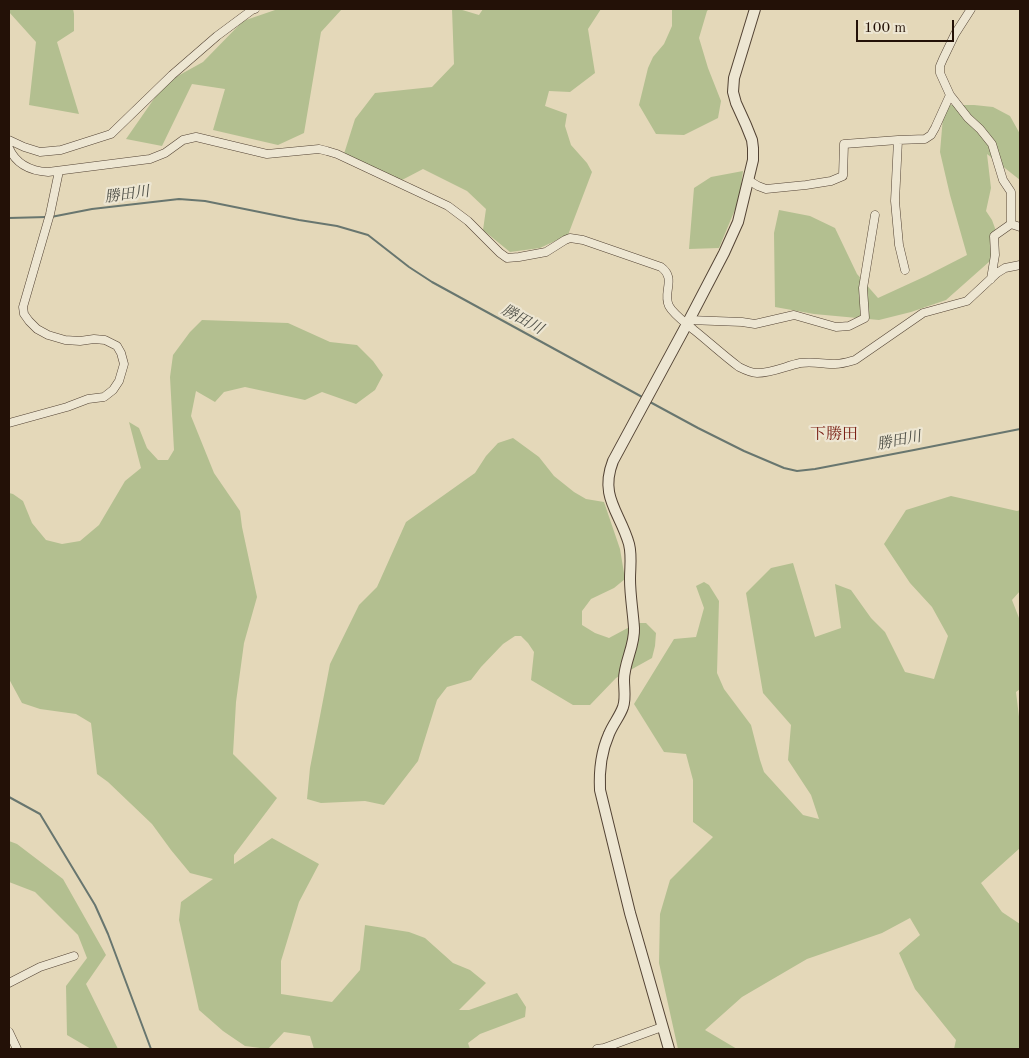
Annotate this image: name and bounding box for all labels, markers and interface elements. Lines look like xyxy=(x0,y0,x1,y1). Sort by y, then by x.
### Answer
scale bar xyxy=(859,10,956,42)
text: 100 m xyxy=(864,21,906,36)
water label: 勝田川 xyxy=(103,183,151,207)
water label: 勝田川 xyxy=(498,301,546,339)
district label: 下勝田 xyxy=(810,425,858,445)
water label: 勝田川 xyxy=(875,428,923,454)

